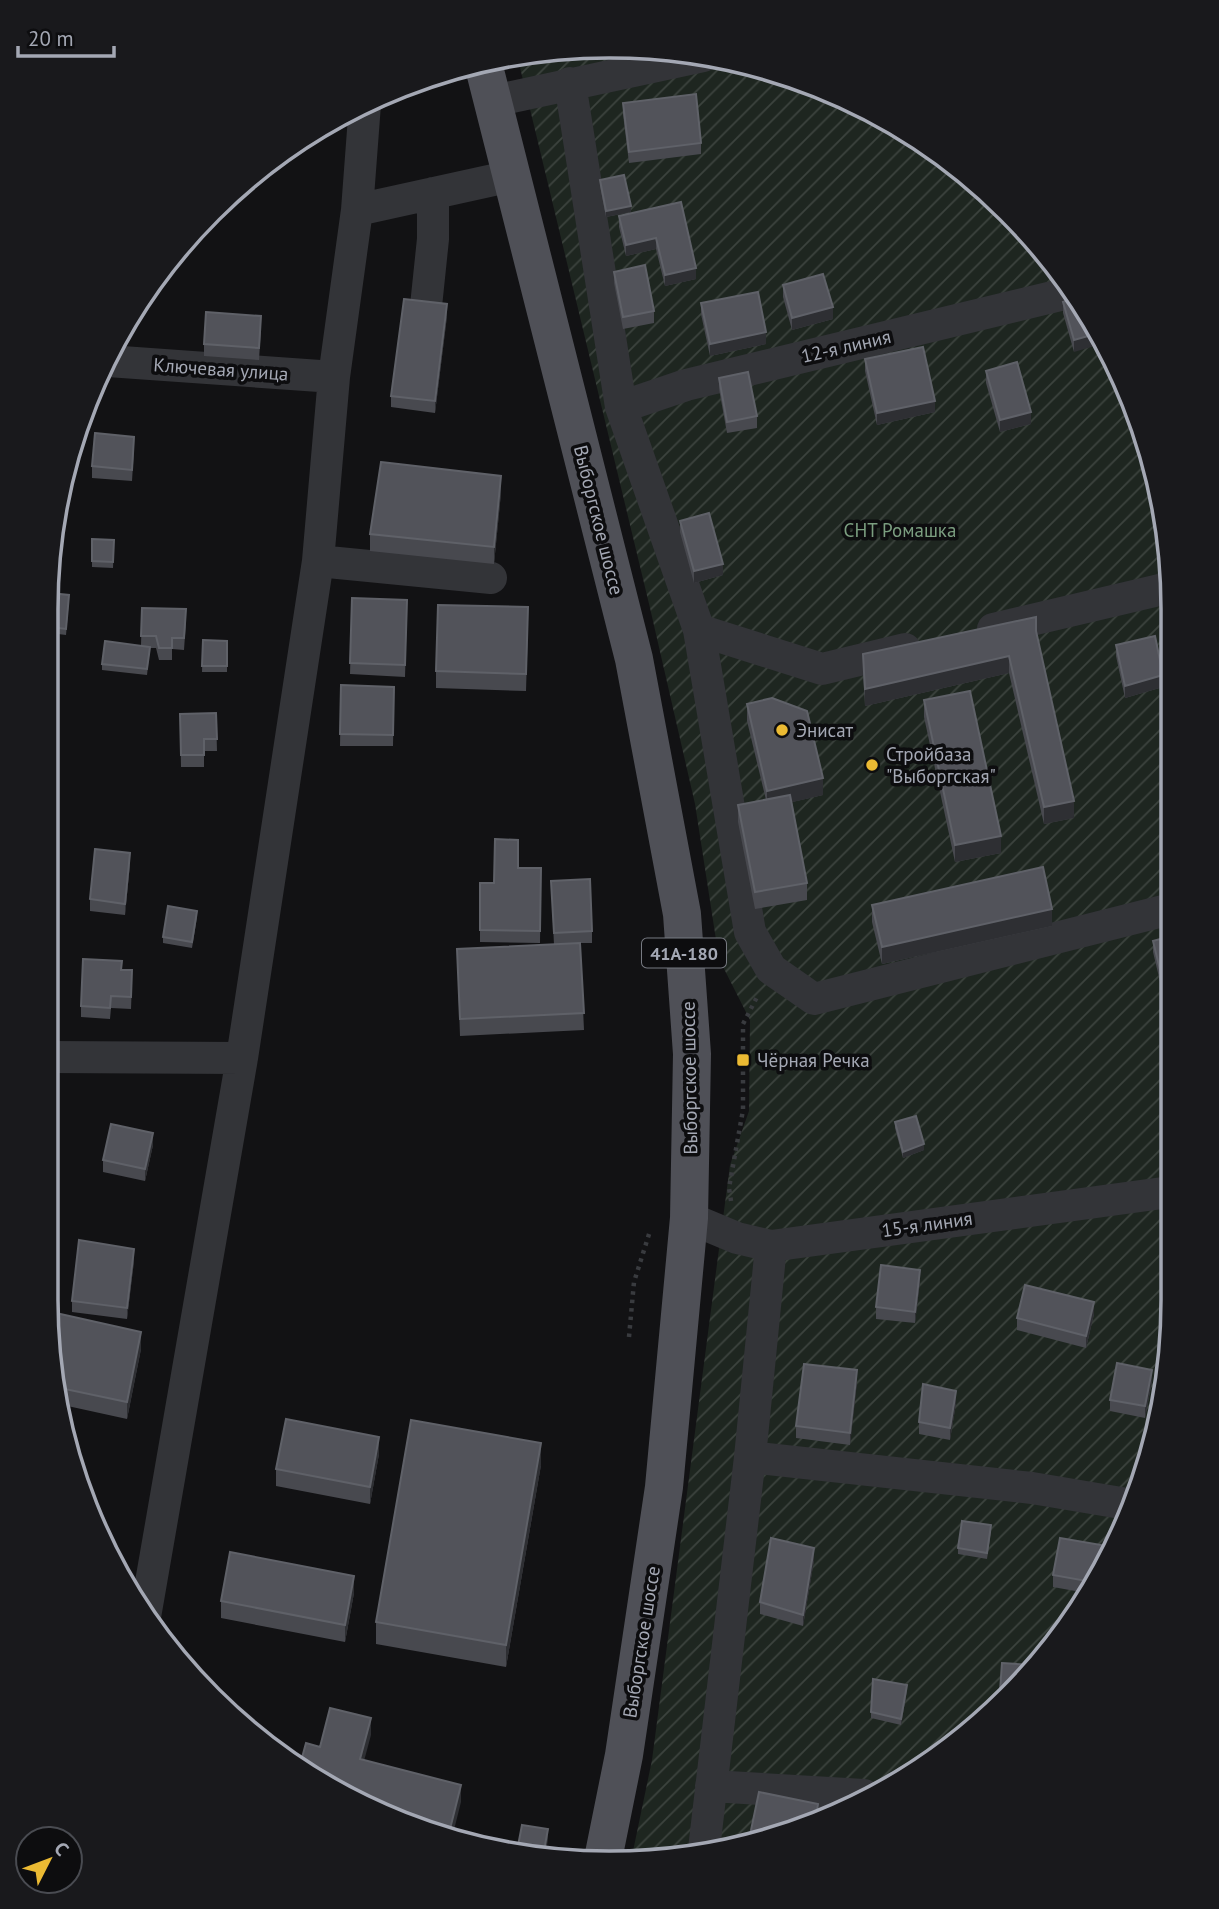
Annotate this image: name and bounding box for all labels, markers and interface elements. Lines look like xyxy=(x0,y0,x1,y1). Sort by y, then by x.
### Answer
scale bar xyxy=(18,14,114,58)
text: 20 m xyxy=(28,25,74,52)
street label: 12-я линия xyxy=(799,324,893,368)
street label: Ключевая улица xyxy=(153,352,289,386)
street label: Выборгское шоссе xyxy=(569,443,629,597)
park label: СНТ Ромашка xyxy=(844,518,956,542)
place label: Энисат xyxy=(796,718,854,742)
marker: Энисат xyxy=(774,722,790,738)
place label: Стройбаза "Выборгская" xyxy=(886,742,996,788)
marker: Стройбаза "Выборгская" xyxy=(864,757,880,773)
road number: 41А-180 xyxy=(642,938,726,968)
street label: Выборгское шоссе xyxy=(676,1001,702,1155)
place label: Чёрная Речка xyxy=(757,1048,870,1072)
marker: Чёрная Речка xyxy=(735,1052,751,1068)
street label: 15-я линия xyxy=(880,1206,974,1242)
street label: Выборгское шоссе xyxy=(617,1564,665,1720)
north arrow xyxy=(14,1825,84,1895)
text: С xyxy=(49,1837,74,1861)

